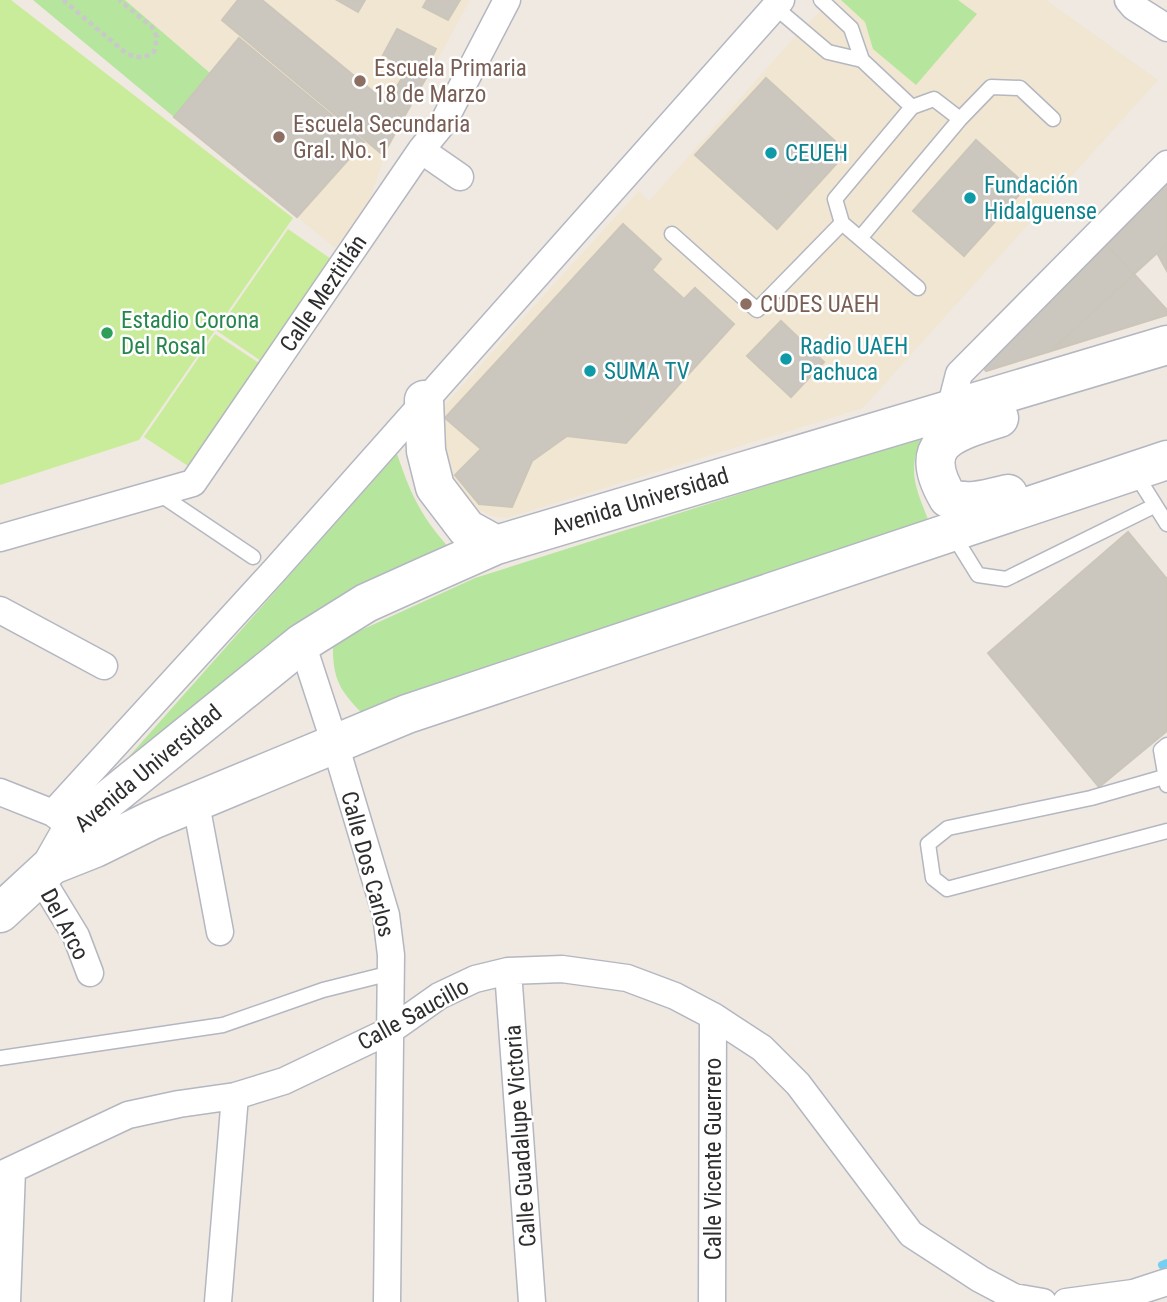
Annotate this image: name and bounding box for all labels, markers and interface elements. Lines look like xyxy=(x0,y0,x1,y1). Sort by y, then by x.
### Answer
place label: Escuela Primaria 18 de Marzo xyxy=(374,55,527,108)
marker: Escuela Primaria 18 de Marzo xyxy=(352,73,368,89)
place label: Escuela Secundaria Gral. No. 1 xyxy=(293,111,470,164)
marker: Escuela Secundaria Gral. No. 1 xyxy=(271,129,287,145)
place label: CEUEH xyxy=(785,140,848,167)
marker: CEUEH xyxy=(763,145,779,161)
place label: Fundación Hidalguense xyxy=(984,172,1097,225)
marker: Fundación Hidalguense xyxy=(962,190,978,206)
street label: Calle Meztitlán xyxy=(274,230,372,357)
place label: CUDES UAEH xyxy=(760,291,879,318)
marker: CUDES UAEH xyxy=(738,296,754,312)
place label: Estadio Corona Del Rosal xyxy=(121,307,259,360)
marker: Estadio Corona Del Rosal xyxy=(99,325,115,341)
place label: Radio UAEH Pachuca xyxy=(800,333,908,386)
marker: Radio UAEH Pachuca xyxy=(778,351,794,367)
place label: SUMA TV xyxy=(604,358,690,385)
marker: SUMA TV xyxy=(582,363,598,379)
street label: Avenida Universidad xyxy=(548,462,732,541)
street label: Avenida Universidad xyxy=(69,699,227,838)
street label: Calle Dos Carlos xyxy=(335,788,400,940)
street label: Del Arco xyxy=(35,884,94,964)
street label: Calle Saucillo xyxy=(353,973,473,1056)
street label: Calle Guadalupe Victoria xyxy=(499,1024,542,1248)
street label: Calle Vicente Guerrero xyxy=(700,1058,727,1260)

